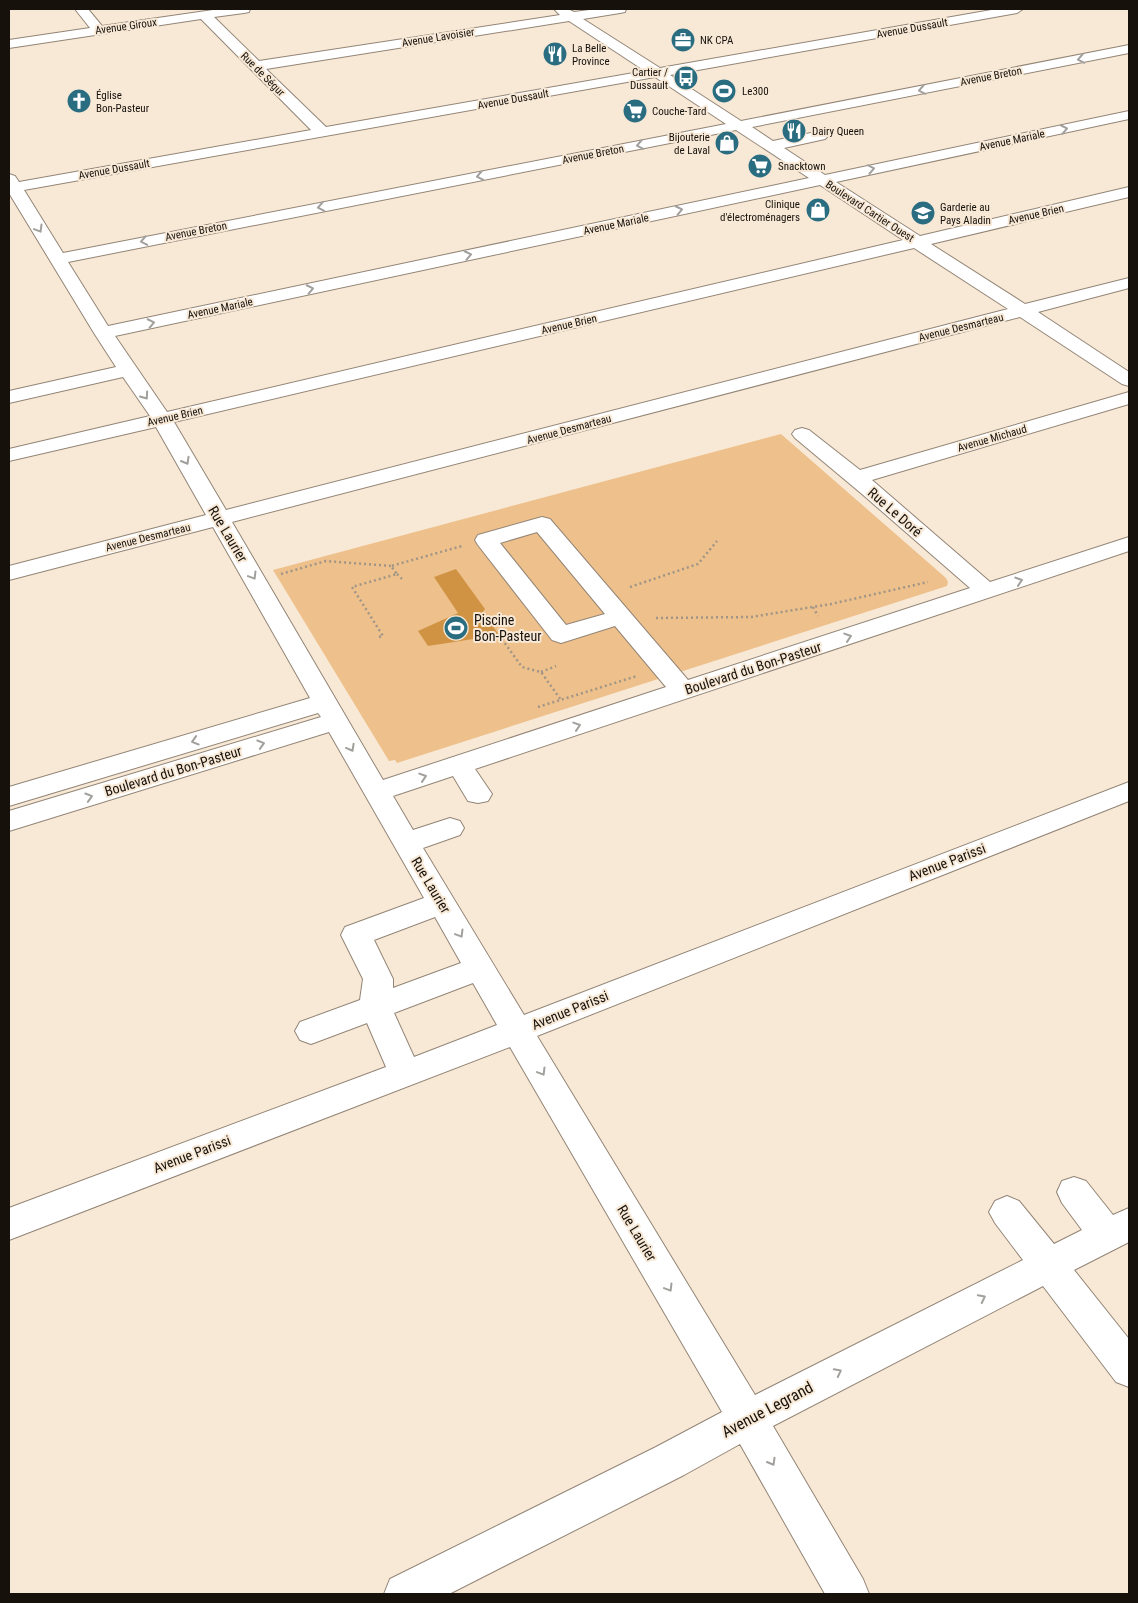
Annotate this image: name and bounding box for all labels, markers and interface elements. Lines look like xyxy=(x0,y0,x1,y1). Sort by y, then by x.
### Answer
street label: Avenue Giroux xyxy=(94,16,158,37)
street label: Avenue Dussault xyxy=(875,16,949,41)
street label: Avenue Lavoisier xyxy=(401,25,476,50)
office icon: NK CPA xyxy=(670,27,696,53)
place label: NK CPA xyxy=(700,34,734,47)
restaurant icon: La Belle Province xyxy=(542,41,568,67)
place label: La Belle Province xyxy=(572,42,610,68)
street label: Rue de Ségur xyxy=(238,50,288,100)
one-way arrow xyxy=(1077,53,1086,63)
street label: Avenue Breton xyxy=(959,64,1023,89)
bus stop icon: Cartier / Dussault xyxy=(673,65,699,91)
place label: Cartier / Dussault xyxy=(630,66,668,92)
sports icon: Le300 xyxy=(711,78,737,104)
one-way arrow xyxy=(917,84,926,94)
place label: Le300 xyxy=(742,85,769,98)
street label: Avenue Dussault xyxy=(476,87,550,112)
church icon: Église Bon-Pasteur xyxy=(66,88,92,114)
place label: Église Bon-Pasteur xyxy=(96,89,150,115)
supermarket icon: Couche-Tard xyxy=(622,98,648,124)
place label: Couche-Tard xyxy=(652,105,706,118)
restaurant icon: Dairy Queen xyxy=(781,118,807,144)
one-way arrow xyxy=(1060,124,1068,135)
place label: Dairy Queen xyxy=(812,125,864,138)
street label: Avenue Mariale xyxy=(978,127,1046,154)
shop icon: Bijouterie de Laval xyxy=(714,130,740,156)
place label: Bijouterie de Laval xyxy=(669,131,710,157)
one-way arrow xyxy=(635,139,644,150)
street label: Avenue Breton xyxy=(561,142,625,167)
supermarket icon: Snacktown xyxy=(747,153,773,179)
street label: Avenue Dussault xyxy=(77,157,151,182)
place label: Snacktown xyxy=(778,160,826,173)
one-way arrow xyxy=(866,165,875,175)
one-way arrow xyxy=(476,170,485,181)
street label: Boulevard Cartier Ouest xyxy=(823,178,916,245)
shop icon: Clinique d'électroménagers xyxy=(805,197,831,223)
place label: Clinique d'électroménagers xyxy=(720,198,800,224)
school or university icon: Garderie au Pays Aladin xyxy=(910,200,936,226)
one-way arrow xyxy=(316,201,325,212)
place label: Garderie au Pays Aladin xyxy=(940,201,991,227)
street label: Avenue Brien xyxy=(1007,202,1065,227)
one-way arrow xyxy=(674,206,683,216)
street label: Avenue Mariale xyxy=(582,211,650,238)
street label: Avenue Breton xyxy=(164,219,228,244)
one-way arrow xyxy=(33,223,43,232)
one-way arrow xyxy=(140,236,148,246)
one-way arrow xyxy=(464,250,473,261)
one-way arrow xyxy=(305,284,314,295)
street label: Avenue Mariale xyxy=(186,295,254,322)
street label: Avenue Desmarteau xyxy=(917,311,1005,344)
street label: Avenue Brien xyxy=(540,312,598,337)
one-way arrow xyxy=(146,318,155,329)
one-way arrow xyxy=(139,390,148,399)
street label: Avenue Brien xyxy=(146,404,204,429)
street label: Avenue Desmarteau xyxy=(526,412,613,447)
street label: Avenue Michaud xyxy=(956,422,1028,455)
one-way arrow xyxy=(179,456,189,465)
street label: Rue Le Doré xyxy=(865,484,926,540)
street label: Rue Laurier xyxy=(205,503,251,565)
street label: Avenue Desmarteau xyxy=(104,521,192,554)
one-way arrow xyxy=(247,571,257,580)
one-way arrow xyxy=(1014,576,1022,586)
place label: Piscine Bon-Pasteur xyxy=(474,612,541,644)
sports icon: Piscine Bon-Pasteur xyxy=(443,615,469,641)
one-way arrow xyxy=(843,633,851,643)
street label: Boulevard du Bon-Pasteur xyxy=(683,638,823,698)
one-way arrow xyxy=(572,722,581,732)
one-way arrow xyxy=(191,736,199,746)
one-way arrow xyxy=(256,740,264,750)
one-way arrow xyxy=(345,742,355,751)
street label: Boulevard du Bon-Pasteur xyxy=(103,743,243,799)
one-way arrow xyxy=(418,773,426,783)
one-way arrow xyxy=(84,792,92,802)
street label: Avenue Parissi xyxy=(906,840,988,884)
street label: Rue Laurier xyxy=(408,854,454,916)
one-way arrow xyxy=(453,928,463,937)
street label: Avenue Parissi xyxy=(529,987,611,1033)
one-way arrow xyxy=(536,1067,546,1076)
street label: Avenue Parissi xyxy=(151,1132,233,1176)
street label: Rue Laurier xyxy=(614,1202,660,1264)
one-way arrow xyxy=(663,1282,673,1291)
one-way arrow xyxy=(977,1294,986,1304)
one-way arrow xyxy=(832,1368,841,1378)
street label: Avenue Legrand xyxy=(718,1377,816,1441)
one-way arrow xyxy=(766,1457,776,1466)

